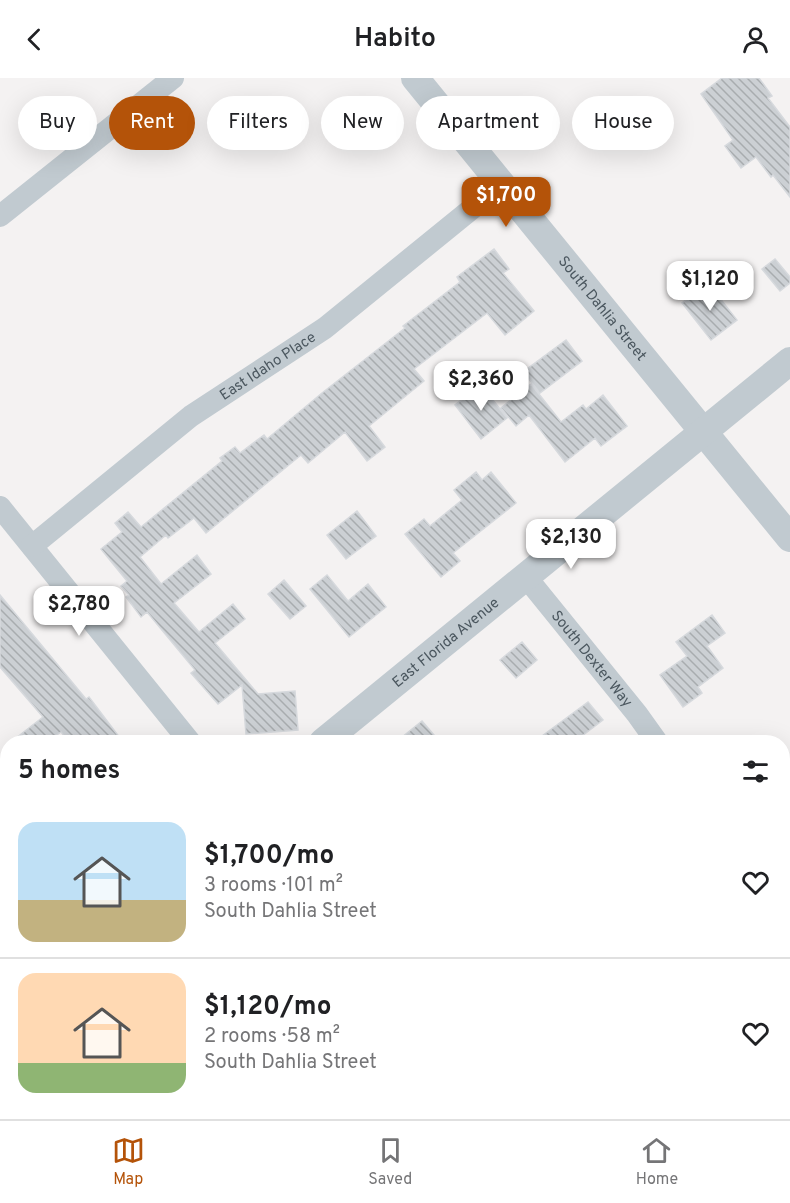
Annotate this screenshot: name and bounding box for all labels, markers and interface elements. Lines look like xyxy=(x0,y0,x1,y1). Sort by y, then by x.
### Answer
text: Habito xyxy=(354,22,436,56)
icon: back xyxy=(18,23,51,56)
icon: person xyxy=(739,23,772,56)
chip: Buy xyxy=(18,96,97,150)
chip: Rent xyxy=(109,96,195,150)
chip: Filters xyxy=(207,96,309,150)
chip: New xyxy=(321,96,404,150)
chip: Apartment xyxy=(416,96,560,150)
chip: House xyxy=(572,96,674,150)
pin: $1,700 xyxy=(457,177,555,228)
text: $1,700 xyxy=(476,183,536,209)
street label: South Dahlia Street xyxy=(553,253,650,365)
pin: $1,120 xyxy=(661,261,759,312)
text: $1,120 xyxy=(681,267,739,293)
street label: East Idaho Place xyxy=(217,328,320,405)
pin: $2,360 xyxy=(432,361,530,412)
text: $2,360 xyxy=(448,367,514,393)
pin: $2,130 xyxy=(522,519,620,570)
text: $2,130 xyxy=(540,525,602,551)
pin: $2,780 xyxy=(30,586,128,637)
text: $2,780 xyxy=(47,592,111,618)
street label: East Florida Avenue xyxy=(389,594,504,693)
street label: South Dexter Way xyxy=(546,607,636,712)
text: 5 homes xyxy=(18,755,120,788)
icon: filters xyxy=(739,755,772,788)
text: $1,700/mo xyxy=(204,840,334,873)
icon: home xyxy=(66,846,138,918)
icon: heart xyxy=(739,866,772,899)
text: 3 rooms · 101 m² xyxy=(204,873,343,899)
text: South Dahlia Street xyxy=(204,899,377,925)
text: $1,120/mo xyxy=(204,991,332,1024)
icon: home xyxy=(66,997,138,1069)
icon: heart xyxy=(739,1017,772,1050)
text: 2 rooms · 58 m² xyxy=(204,1024,340,1050)
text: South Dahlia Street xyxy=(204,1050,377,1076)
tab: Map xyxy=(112,1134,145,1190)
tab: Saved xyxy=(368,1134,412,1190)
tab: Home xyxy=(636,1134,678,1190)

